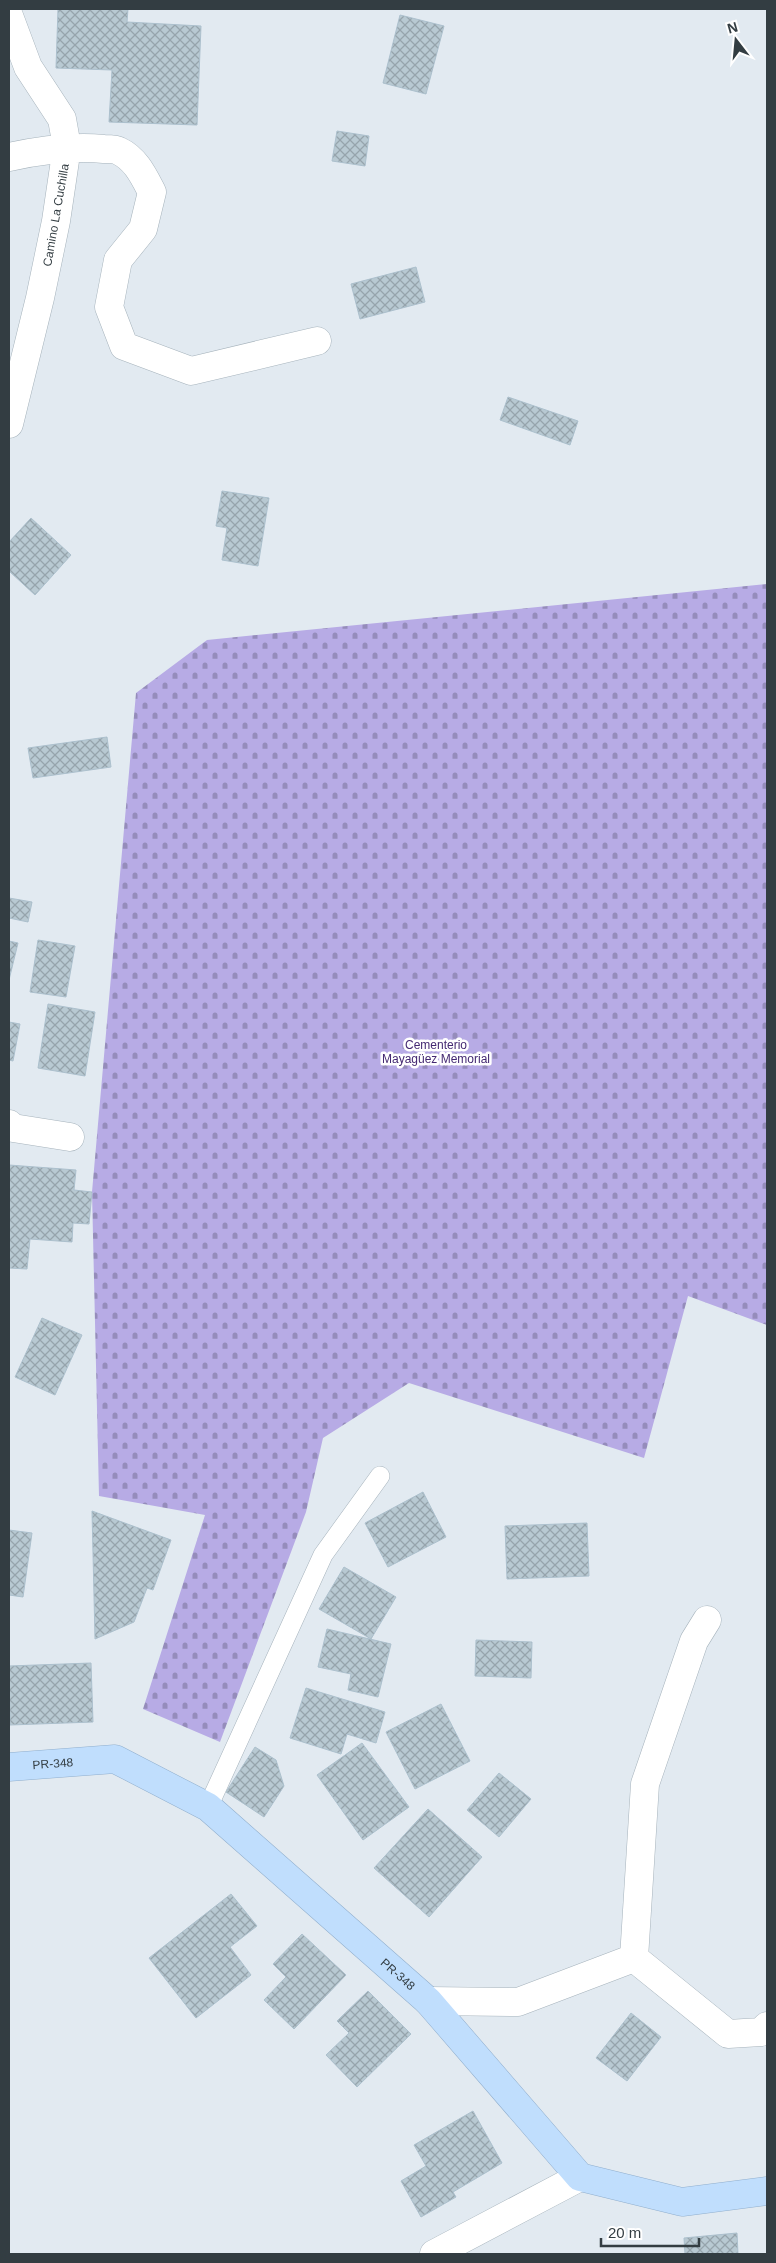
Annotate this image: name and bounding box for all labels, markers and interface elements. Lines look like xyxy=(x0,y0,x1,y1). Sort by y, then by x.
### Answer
north arrow xyxy=(711,15,761,65)
text: N xyxy=(725,18,739,37)
street label: Camino La Cuchilla xyxy=(40,162,72,267)
park label: Cementerio Mayagüez Memorial xyxy=(382,1038,490,1066)
street label: PR-348 xyxy=(32,1755,74,1772)
street label: PR-348 xyxy=(378,1956,418,1993)
scale bar xyxy=(601,2216,698,2248)
text: 20 m xyxy=(608,2224,641,2241)

